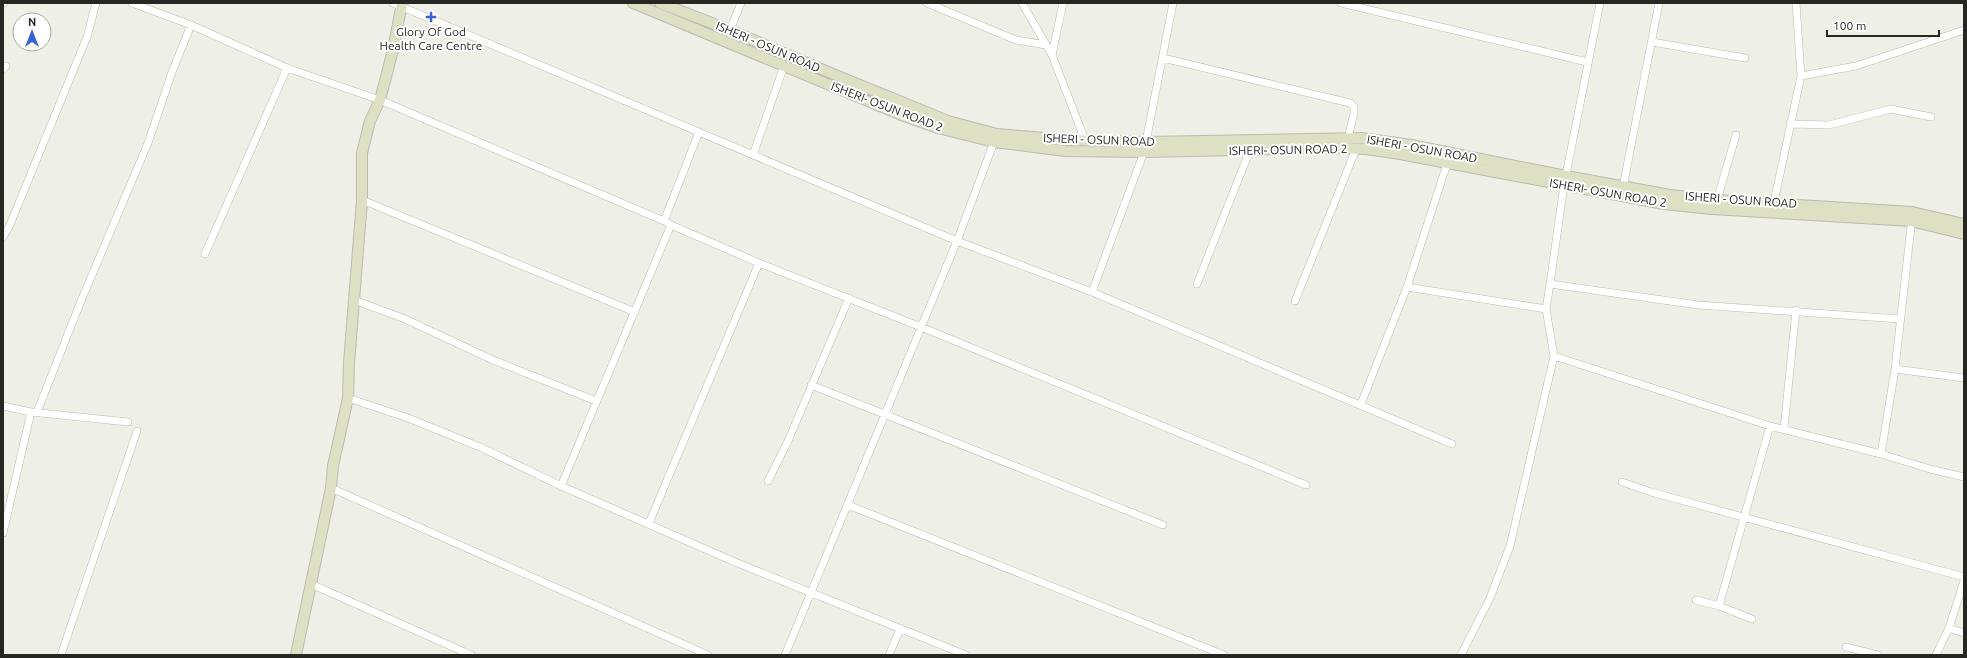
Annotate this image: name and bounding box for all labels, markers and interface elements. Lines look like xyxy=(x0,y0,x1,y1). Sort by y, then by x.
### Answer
marker: Glory Of God Health Care Centre xyxy=(425,11,437,23)
north arrow xyxy=(12,12,52,52)
scale bar xyxy=(1827,12,1939,38)
text: N xyxy=(28,16,36,28)
street label: ISHERI - OSUN ROAD xyxy=(714,19,822,74)
text: 100 m xyxy=(1833,19,1866,32)
place label: Glory Of God Health Care Centre xyxy=(380,25,482,52)
street label: ISHERI- OSUN ROAD 2 xyxy=(829,79,945,134)
street label: ISHERI - OSUN ROAD xyxy=(1043,131,1155,148)
street label: ISHERI - OSUN ROAD xyxy=(1366,132,1478,165)
street label: ISHERI- OSUN ROAD 2 xyxy=(1228,142,1347,157)
street label: ISHERI- OSUN ROAD 2 xyxy=(1548,176,1668,209)
street label: ISHERI - OSUN ROAD xyxy=(1685,189,1797,210)

